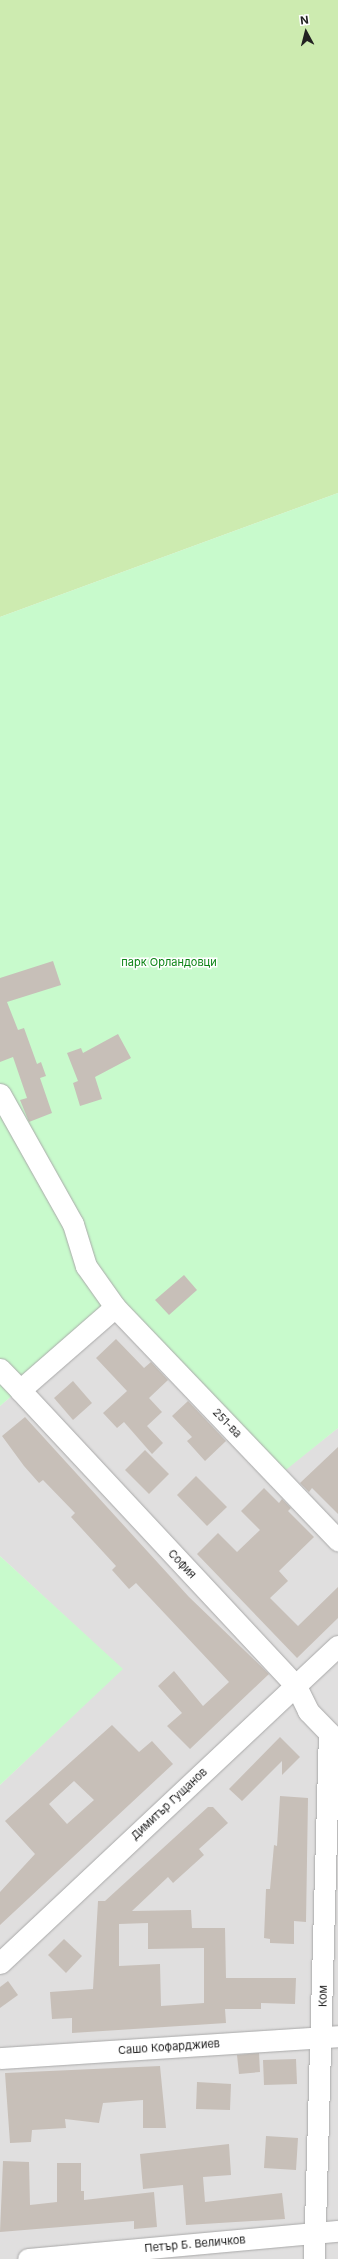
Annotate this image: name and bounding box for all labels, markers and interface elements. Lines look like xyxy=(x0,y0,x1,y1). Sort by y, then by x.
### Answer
north arrow xyxy=(286,12,326,52)
text: N xyxy=(300,13,310,28)
park label: парк Орландовци xyxy=(121,955,217,969)
street label: 251-ва xyxy=(210,1406,244,1440)
street label: София xyxy=(165,1547,199,1581)
street label: Димитър Гущанов xyxy=(128,1765,210,1843)
street label: Ком xyxy=(316,1985,330,2007)
street label: Сашо Кофарджиев xyxy=(118,2037,220,2057)
street label: Петър Б. Величков xyxy=(144,2233,246,2255)

